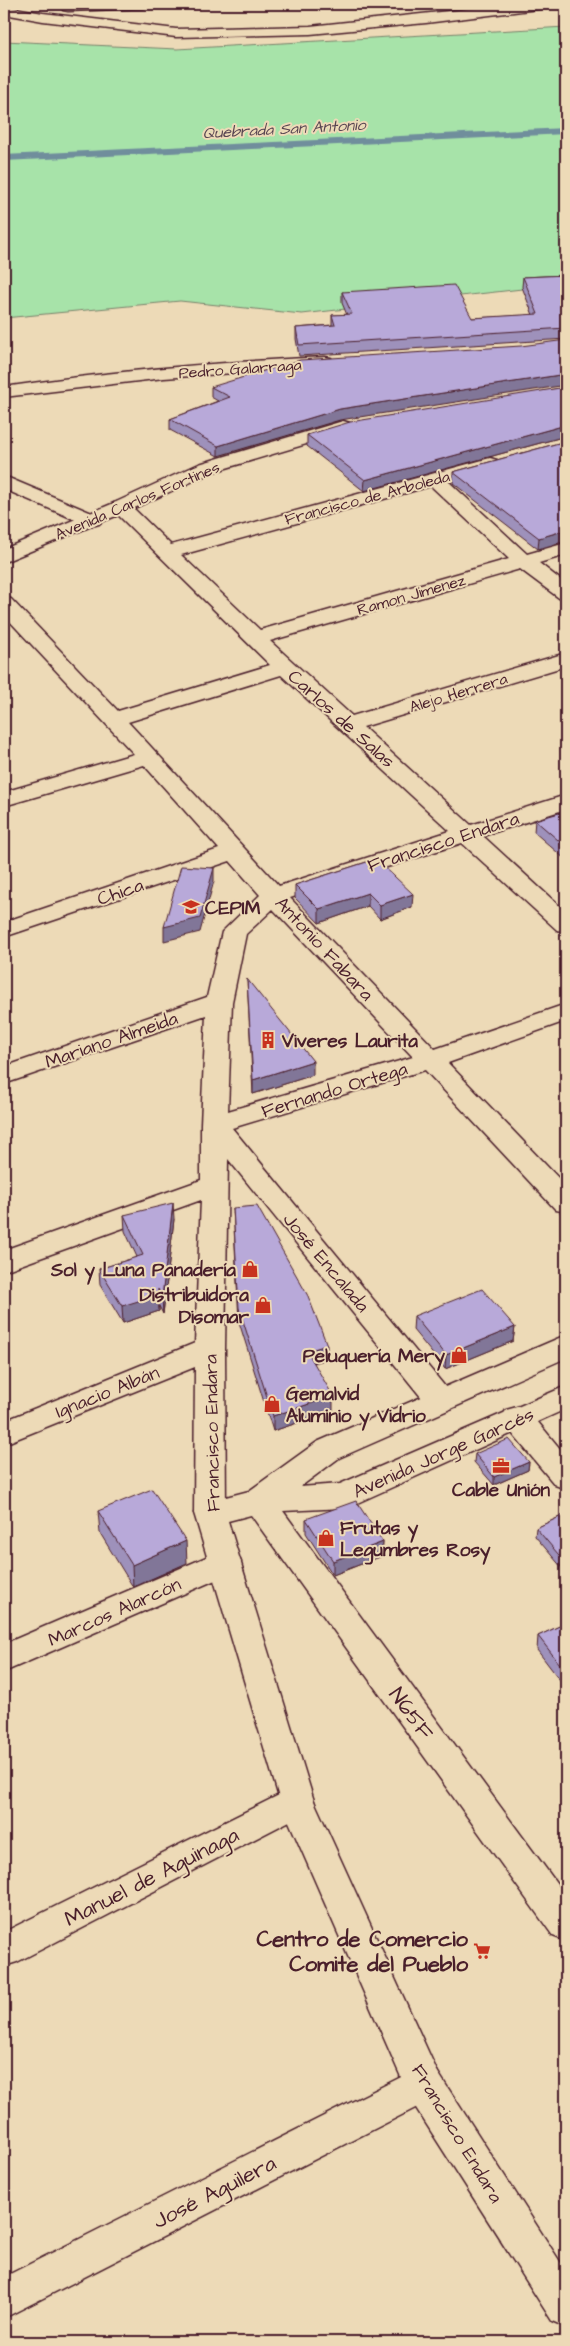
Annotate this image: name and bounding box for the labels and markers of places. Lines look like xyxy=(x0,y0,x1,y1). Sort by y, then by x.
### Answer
place label: CEPIM xyxy=(205,895,261,922)
school or university icon: CEPIM xyxy=(181,897,201,917)
place label: Viveres Laurita xyxy=(281,1028,418,1055)
building icon: Viveres Laurita xyxy=(258,1030,278,1050)
place label: Sol y Luna Panadería xyxy=(50,1257,236,1285)
shop icon: Sol y Luna Panadería xyxy=(240,1259,260,1279)
place label: Distribuidora Disomar xyxy=(139,1282,250,1331)
shop icon: Distribuidora Disomar xyxy=(253,1295,273,1315)
place label: Peluquería Mery xyxy=(303,1343,446,1371)
shop icon: Peluquería Mery xyxy=(449,1345,469,1365)
place label: Gemalvid Aluminio y Vidrio xyxy=(286,1381,426,1431)
shop icon: Gemalvid Aluminio y Vidrio xyxy=(262,1394,282,1414)
office icon: Cable Unión xyxy=(491,1456,511,1476)
place label: Cable Unión xyxy=(452,1477,550,1504)
place label: Frutas y Legumbres Rosy xyxy=(340,1515,491,1565)
shop icon: Frutas y Legumbres Rosy xyxy=(316,1528,336,1548)
place label: Centro de Comercio Comite del Pueblo xyxy=(257,1924,469,1980)
supermarket icon: Centro de Comercio Comite del Pueblo xyxy=(472,1941,492,1961)

